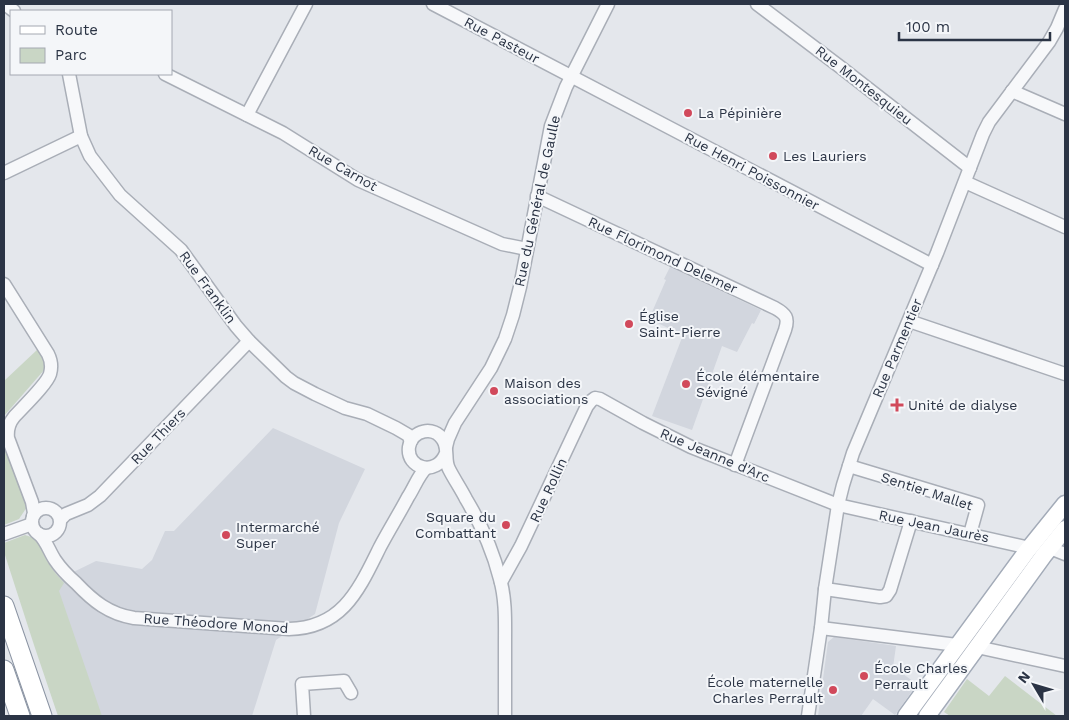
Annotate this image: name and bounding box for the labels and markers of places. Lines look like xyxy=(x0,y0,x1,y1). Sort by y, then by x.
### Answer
place label: La Pépinière xyxy=(698,105,782,121)
marker: La Pépinière xyxy=(682,107,694,119)
place label: Les Lauriers xyxy=(783,148,867,164)
marker: Les Lauriers xyxy=(767,150,779,162)
place label: Église Saint-Pierre xyxy=(639,308,721,340)
marker: Église Saint-Pierre xyxy=(623,318,635,330)
place label: École élémentaire Sévigné xyxy=(696,368,820,400)
place label: Maison des associations xyxy=(504,375,588,407)
marker: École élémentaire Sévigné xyxy=(680,378,692,390)
marker: Maison des associations xyxy=(488,385,500,397)
place label: Unité de dialyse xyxy=(908,397,1017,413)
marker: Unité de dialyse xyxy=(890,398,904,412)
place label: Square du Combattant xyxy=(415,509,496,541)
place label: Intermarché Super xyxy=(236,519,320,551)
marker: Square du Combattant xyxy=(500,519,512,531)
marker: Intermarché Super xyxy=(220,529,232,541)
place label: École Charles Perrault xyxy=(874,660,968,692)
marker: École Charles Perrault xyxy=(858,670,870,682)
place label: École maternelle Charles Perrault xyxy=(707,674,823,706)
marker: École maternelle Charles Perrault xyxy=(827,684,839,696)

